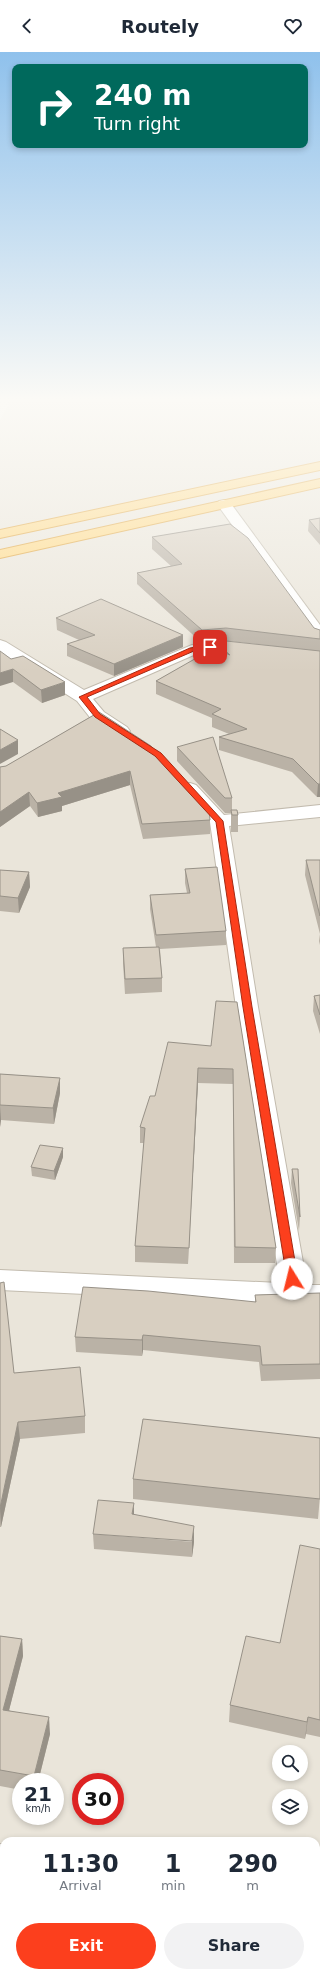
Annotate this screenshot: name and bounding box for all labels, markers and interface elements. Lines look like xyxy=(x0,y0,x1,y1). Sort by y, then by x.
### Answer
icon: back xyxy=(16,15,38,37)
icon: heart xyxy=(282,15,304,37)
text: Routely xyxy=(121,16,199,37)
text: 240 m xyxy=(94,79,191,112)
icon: right xyxy=(28,80,80,132)
text: Turn right xyxy=(94,113,180,134)
pin xyxy=(193,630,227,664)
icon: arrive xyxy=(199,636,221,658)
position arrow xyxy=(271,1258,313,1300)
map controls xyxy=(272,1745,308,1825)
button: search xyxy=(272,1745,308,1781)
speed limit sign: 30 xyxy=(72,1773,124,1825)
text: 21 xyxy=(24,1782,52,1806)
button: layers xyxy=(272,1789,308,1825)
text: km/h xyxy=(25,1803,51,1814)
text: 11:30 xyxy=(42,1850,119,1878)
text: 1 xyxy=(165,1850,181,1878)
text: 290 xyxy=(228,1850,278,1878)
text: Arrival xyxy=(59,1878,102,1893)
text: min xyxy=(161,1878,185,1893)
text: m xyxy=(246,1878,259,1893)
button: Exit xyxy=(16,1923,156,1969)
button: Share xyxy=(164,1923,304,1969)

